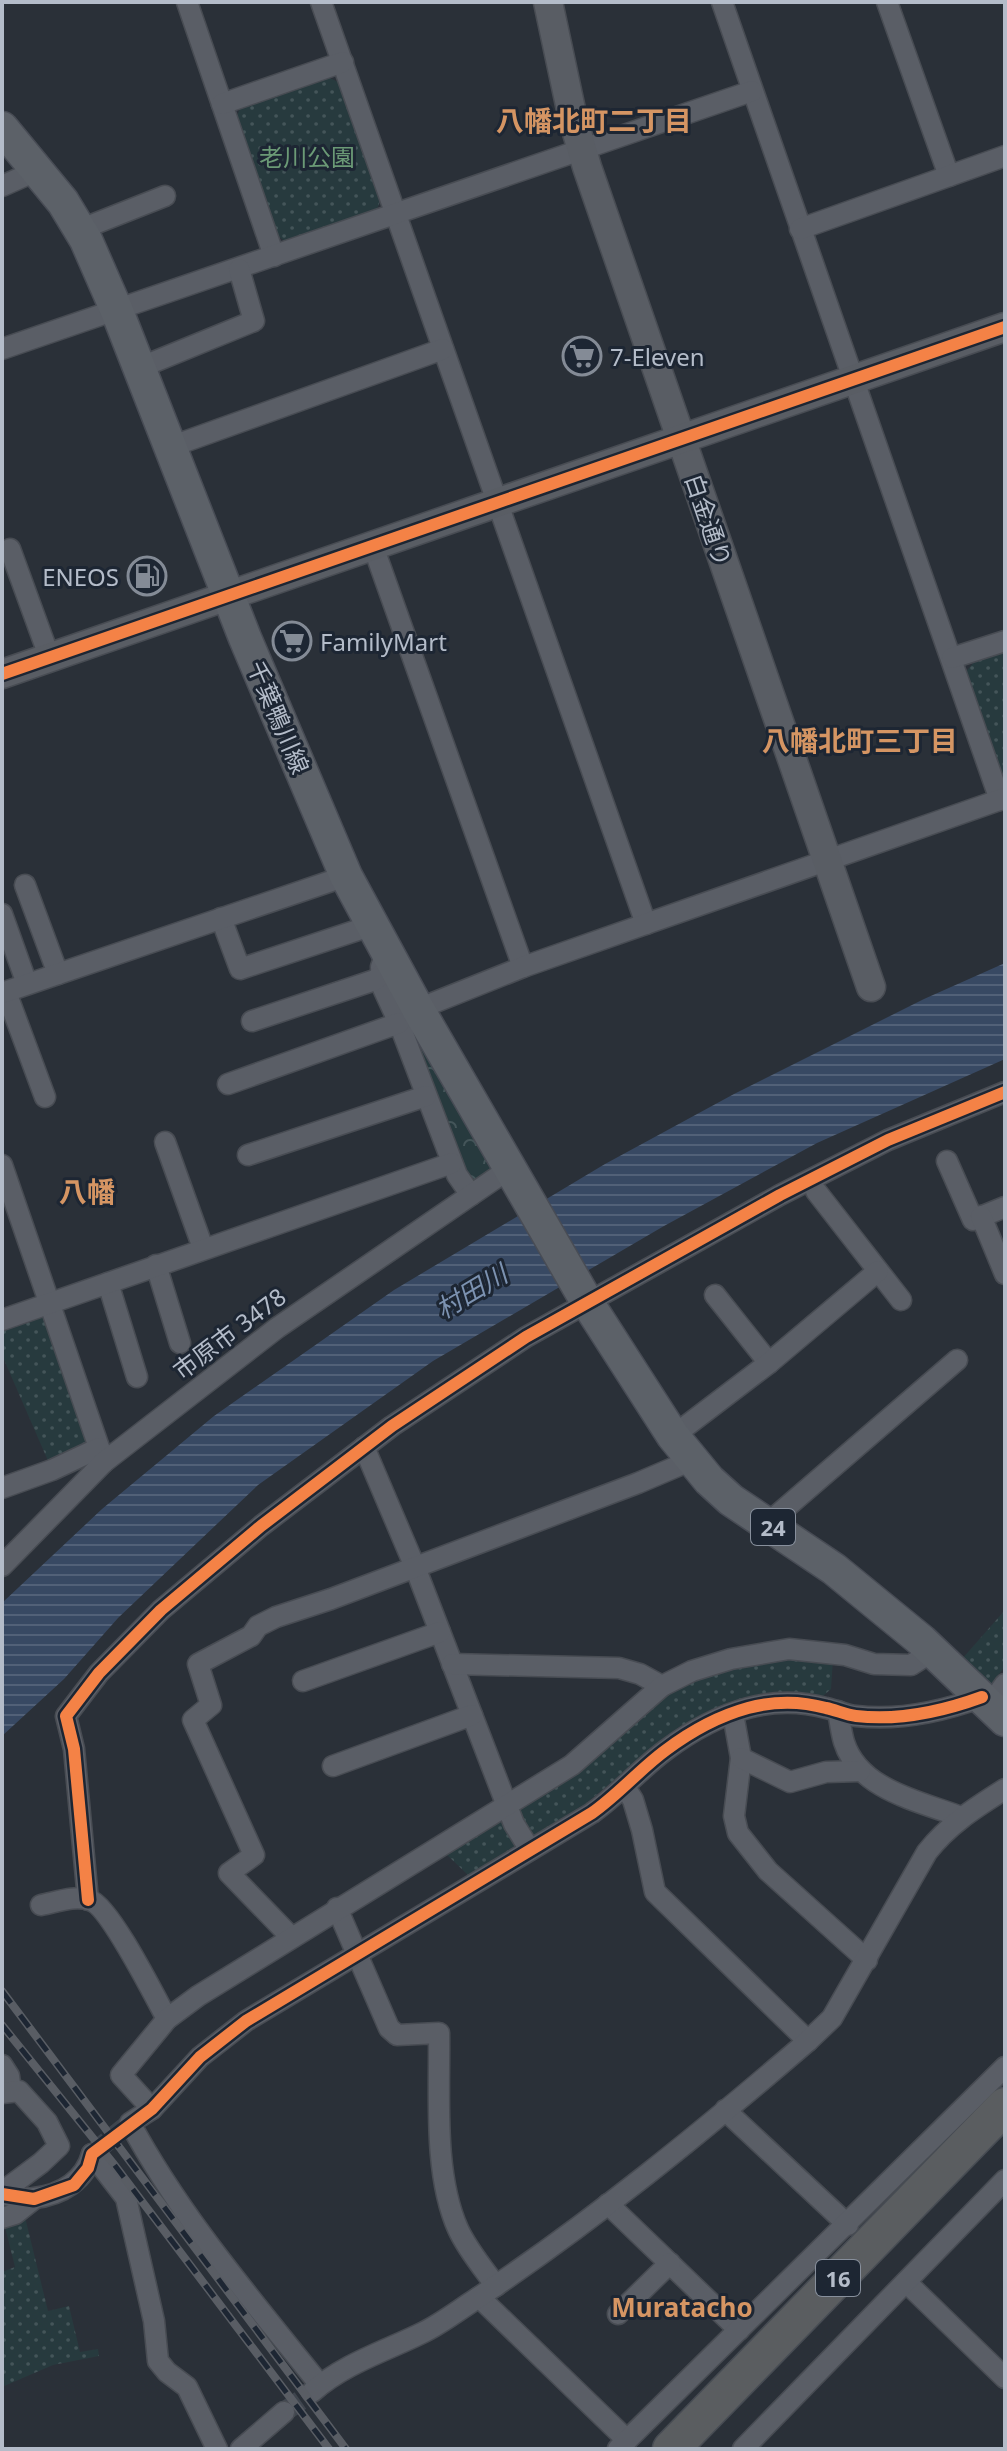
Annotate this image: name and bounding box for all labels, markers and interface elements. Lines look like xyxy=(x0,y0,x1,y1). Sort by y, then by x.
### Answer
district label: 八幡北町二丁目 xyxy=(496,101,692,139)
park label: 老川公園 xyxy=(259,140,355,173)
supermarket icon: 7-Eleven xyxy=(561,335,603,377)
place label: 7-Eleven xyxy=(610,340,705,373)
street label: 白金通り xyxy=(678,469,740,571)
fuel station icon: ENEOS xyxy=(126,555,168,597)
place label: ENEOS xyxy=(42,560,119,593)
supermarket icon: FamilyMart xyxy=(271,620,313,662)
place label: FamilyMart xyxy=(320,625,447,658)
street label: 千葉鴨川線 xyxy=(240,655,318,779)
district label: 八幡北町三丁目 xyxy=(762,721,958,759)
district label: 八幡 xyxy=(59,1172,115,1210)
water label: 村田川 xyxy=(428,1254,516,1327)
street label: 市原市 3478 xyxy=(166,1280,292,1386)
road number: 24 xyxy=(751,1509,795,1545)
road number: 16 xyxy=(816,2260,860,2296)
district label: Muratacho xyxy=(611,2289,753,2325)

